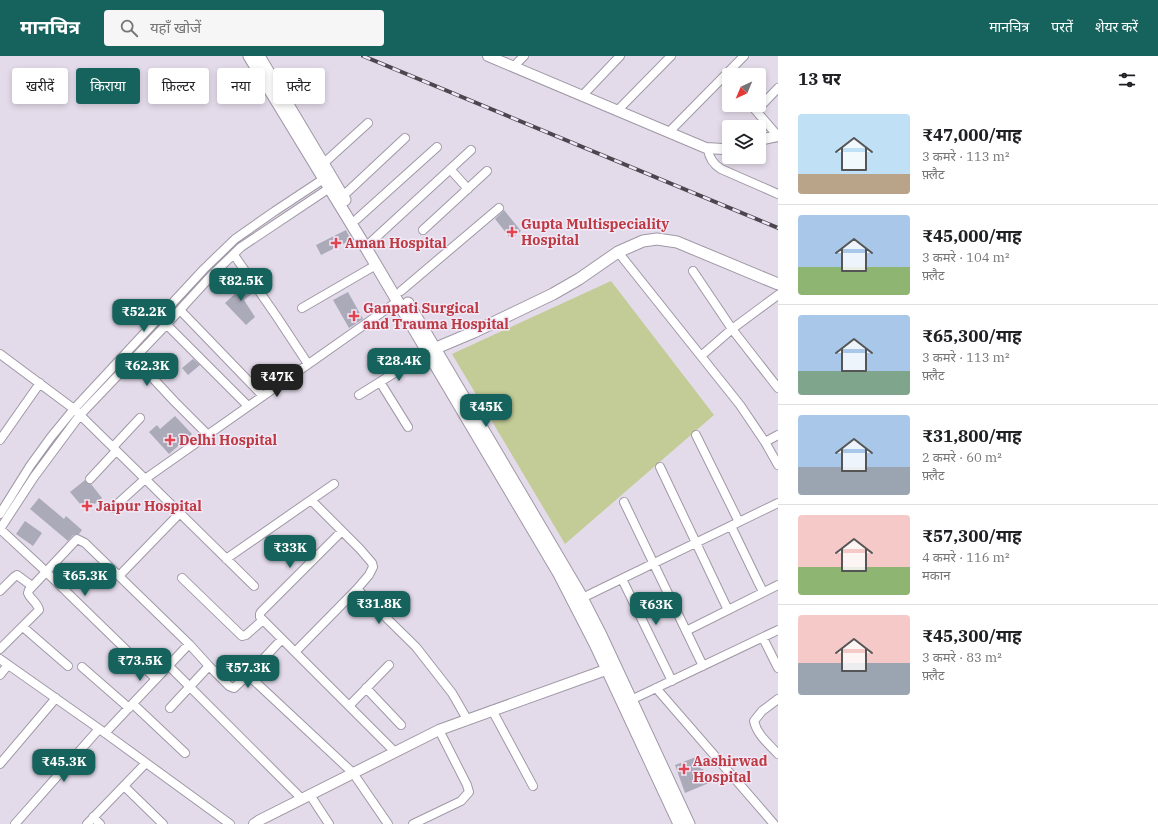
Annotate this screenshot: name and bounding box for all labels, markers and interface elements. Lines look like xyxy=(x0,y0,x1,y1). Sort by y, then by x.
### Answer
search box xyxy=(104,10,384,46)
text: मानचित्र xyxy=(20,15,80,39)
icon: search xyxy=(118,17,140,39)
text: यहाँ खोजें xyxy=(150,18,201,37)
text: मानचित्र xyxy=(989,18,1029,36)
text: परतें xyxy=(1051,18,1073,36)
text: शेयर करें xyxy=(1095,18,1138,36)
chip: खरीदें xyxy=(12,68,68,104)
chip: किराया xyxy=(76,68,140,104)
chip: फ़िल्टर xyxy=(148,68,209,104)
chip: नया xyxy=(217,68,265,104)
chip: फ़्लैट xyxy=(273,68,325,104)
north arrow xyxy=(722,68,766,112)
map controls xyxy=(722,68,766,164)
text: 13 घर xyxy=(798,68,841,90)
icon: filters xyxy=(1116,69,1138,91)
button: layers xyxy=(722,120,766,164)
text: ₹47,000/माह xyxy=(922,124,1022,146)
icon: home xyxy=(830,130,878,178)
text: 3 कमरे · 113 m² xyxy=(922,148,1009,165)
text: फ़्लैट xyxy=(922,166,945,183)
place label: Gupta Multispeciality Hospital xyxy=(521,215,669,249)
text: ₹45,000/माह xyxy=(922,225,1022,247)
marker: Gupta Multispeciality Hospital xyxy=(506,226,518,238)
icon: home xyxy=(830,231,878,279)
place label: Aman Hospital xyxy=(345,234,447,252)
marker: Aman Hospital xyxy=(330,237,342,249)
text: 3 कमरे · 104 m² xyxy=(922,249,1009,266)
text: फ़्लैट xyxy=(922,267,945,284)
pin: ₹82.5K xyxy=(208,268,274,302)
text: ₹82.5K xyxy=(218,272,264,289)
pin: ₹52.2K xyxy=(111,299,177,333)
place label: Ganpati Surgical and Trauma Hospital xyxy=(363,299,509,333)
text: ₹52.2K xyxy=(121,303,167,320)
marker: Ganpati Surgical and Trauma Hospital xyxy=(348,310,360,322)
text: ₹65,300/माह xyxy=(922,325,1022,347)
icon: home xyxy=(830,331,878,379)
pin: ₹28.4K xyxy=(366,348,432,382)
text: 3 कमरे · 113 m² xyxy=(922,349,1009,366)
text: ₹28.4K xyxy=(376,352,422,369)
pin: ₹62.3K xyxy=(114,353,180,387)
text: ₹62.3K xyxy=(124,357,170,374)
pin: ₹47K xyxy=(253,364,301,398)
text: फ़्लैट xyxy=(922,367,945,384)
text: ₹47K xyxy=(260,368,294,385)
pin: ₹45K xyxy=(462,394,510,428)
text: ₹45K xyxy=(469,398,503,415)
text: ₹31,800/माह xyxy=(922,425,1022,447)
place label: Delhi Hospital xyxy=(179,431,278,449)
icon: home xyxy=(830,431,878,479)
marker: Delhi Hospital xyxy=(164,434,176,446)
text: 2 कमरे · 60 m² xyxy=(922,449,1002,466)
text: फ़्लैट xyxy=(922,467,945,484)
place label: Jaipur Hospital xyxy=(96,497,202,515)
marker: Jaipur Hospital xyxy=(81,500,93,512)
text: ₹57,300/माह xyxy=(922,525,1022,547)
icon: home xyxy=(830,531,878,579)
pin: ₹33K xyxy=(266,535,314,569)
text: ₹33K xyxy=(273,539,307,556)
text: 4 कमरे · 116 m² xyxy=(922,549,1009,566)
pin: ₹65.3K xyxy=(52,563,118,597)
text: ₹65.3K xyxy=(62,567,108,584)
text: मकान xyxy=(922,567,950,584)
pin: ₹31.8K xyxy=(346,591,412,625)
pin: ₹63K xyxy=(632,592,680,626)
text: ₹31.8K xyxy=(356,595,402,612)
text: ₹63K xyxy=(639,596,673,613)
text: ₹45,300/माह xyxy=(922,625,1022,647)
icon: home xyxy=(830,631,878,679)
pin: ₹73.5K xyxy=(107,648,173,682)
text: 3 कमरे · 83 m² xyxy=(922,649,1002,666)
text: ₹73.5K xyxy=(117,652,163,669)
pin: ₹57.3K xyxy=(215,655,281,689)
text: ₹57.3K xyxy=(225,659,271,676)
text: फ़्लैट xyxy=(922,667,945,684)
pin: ₹45.3K xyxy=(31,749,97,783)
place label: Aashirwad Hospital xyxy=(693,752,768,786)
text: ₹45.3K xyxy=(41,753,87,770)
marker: Aashirwad Hospital xyxy=(678,763,690,775)

